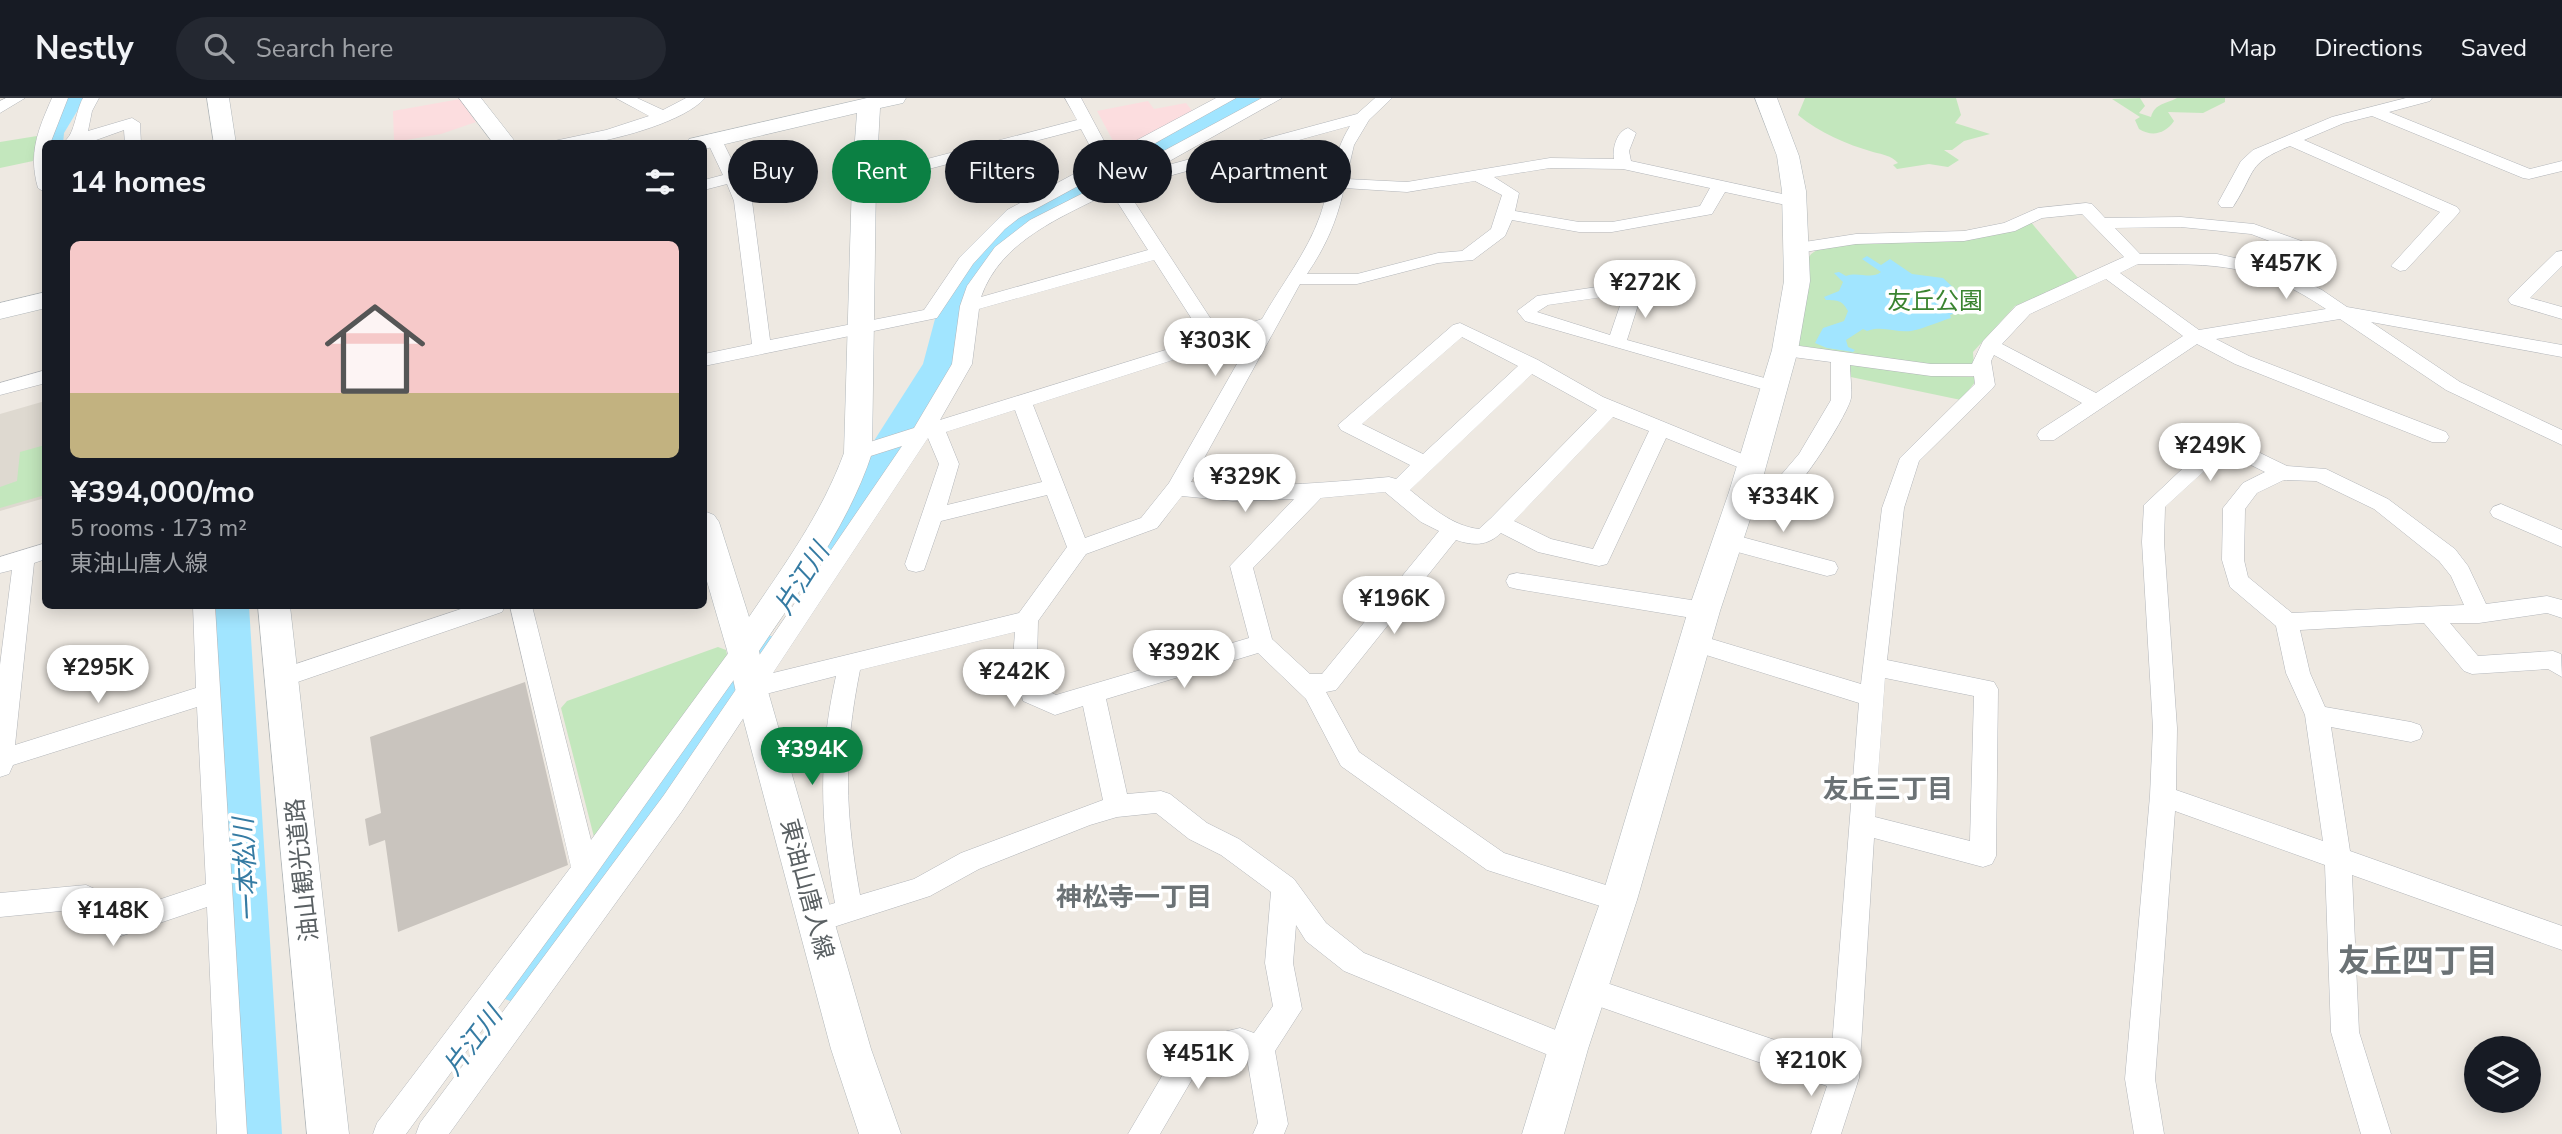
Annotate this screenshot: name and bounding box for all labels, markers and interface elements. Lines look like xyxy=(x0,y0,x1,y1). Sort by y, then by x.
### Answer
search box xyxy=(176,17,666,80)
text: Nestly xyxy=(35,26,134,71)
icon: search xyxy=(200,29,238,67)
text: Search here xyxy=(256,31,393,66)
text: Map xyxy=(2229,32,2276,64)
text: Directions xyxy=(2314,32,2423,64)
text: Saved xyxy=(2461,32,2527,64)
chip: Buy xyxy=(728,140,818,203)
chip: Rent xyxy=(832,140,931,203)
chip: Filters xyxy=(945,140,1059,203)
chip: New xyxy=(1073,140,1172,203)
chip: Apartment xyxy=(1186,140,1351,203)
text: 14 homes xyxy=(70,162,206,203)
icon: filters xyxy=(641,163,679,201)
pin: ¥457K xyxy=(2237,242,2335,301)
text: ¥457K xyxy=(2251,248,2321,279)
pin: ¥272K xyxy=(1596,260,1694,320)
text: ¥272K xyxy=(1610,267,1680,298)
park label: 友丘公園 xyxy=(1887,285,1983,317)
icon: home xyxy=(312,286,438,412)
pin: ¥303K xyxy=(1166,318,1264,378)
text: ¥303K xyxy=(1180,325,1250,356)
pin: ¥249K xyxy=(2161,424,2259,483)
text: ¥249K xyxy=(2175,430,2245,461)
pin: ¥329K xyxy=(1196,454,1294,514)
text: ¥329K xyxy=(1210,461,1280,492)
text: ¥394,000/mo xyxy=(70,472,255,513)
pin: ¥334K xyxy=(1734,474,1832,534)
text: ¥334K xyxy=(1748,481,1818,512)
text: 5 rooms · 173 m² xyxy=(70,513,247,544)
water label: 片江川 xyxy=(766,534,839,621)
text: 東油山唐人線 xyxy=(70,548,208,579)
pin: ¥196K xyxy=(1345,576,1443,636)
text: ¥196K xyxy=(1359,583,1429,614)
pin: ¥392K xyxy=(1135,630,1233,690)
text: ¥392K xyxy=(1149,637,1219,668)
pin: ¥295K xyxy=(49,646,147,705)
pin: ¥242K xyxy=(965,650,1063,709)
text: ¥295K xyxy=(63,652,133,683)
text: ¥242K xyxy=(979,656,1049,687)
pin: ¥394K xyxy=(763,728,861,787)
text: ¥394K xyxy=(777,734,847,765)
district label: 友丘三丁目 xyxy=(1823,772,1953,807)
street label: 油山観光道路 xyxy=(279,797,325,943)
water label: 一本松川 xyxy=(226,814,266,923)
street label: 東油山唐人線 xyxy=(773,815,841,963)
district label: 神松寺一丁目 xyxy=(1056,880,1212,915)
pin: ¥148K xyxy=(64,888,162,948)
text: ¥148K xyxy=(78,895,148,926)
district label: 友丘四丁目 xyxy=(2338,940,2498,983)
water label: 片江川 xyxy=(436,997,512,1083)
pin: ¥451K xyxy=(1149,1032,1247,1091)
map controls xyxy=(2464,1036,2541,1113)
button: layers xyxy=(2464,1036,2541,1113)
text: ¥451K xyxy=(1163,1038,1233,1069)
pin: ¥210K xyxy=(1762,1038,1860,1098)
text: ¥210K xyxy=(1776,1045,1846,1076)

